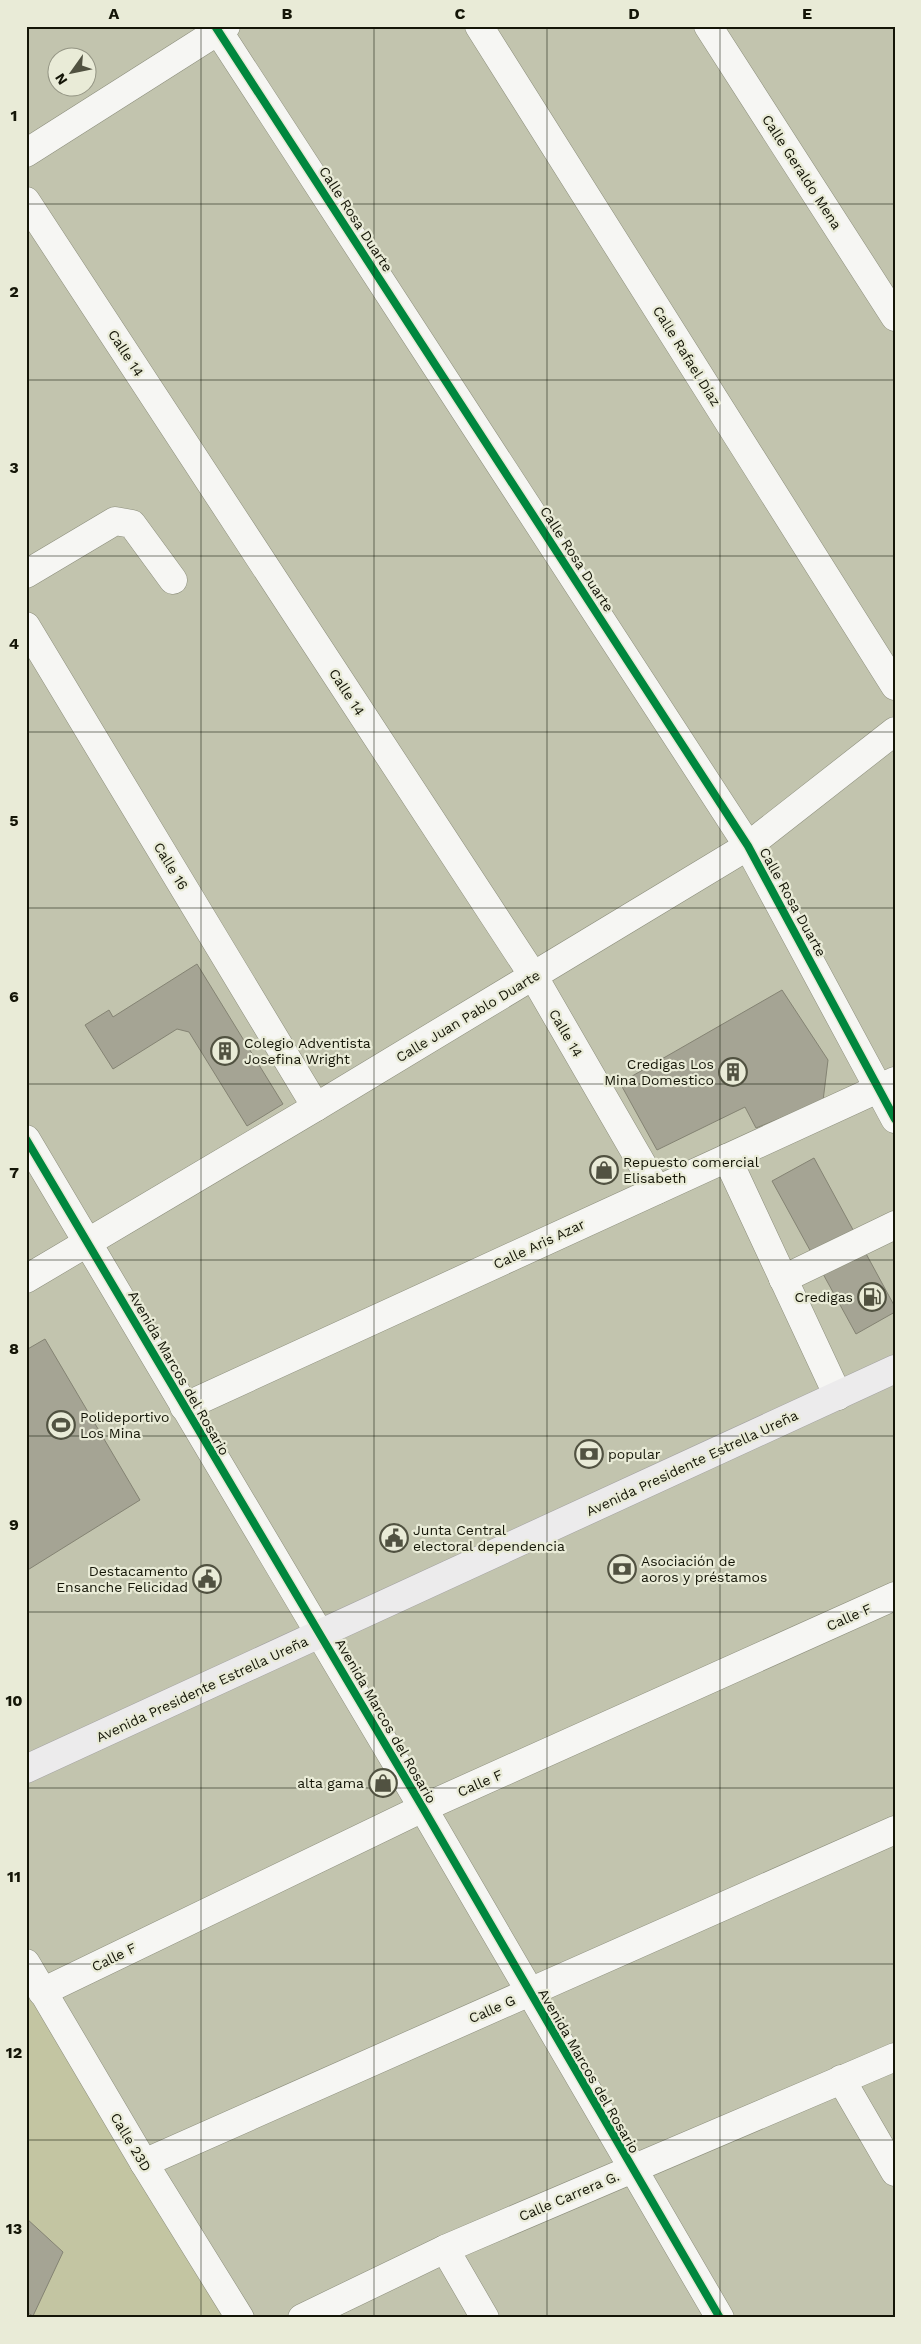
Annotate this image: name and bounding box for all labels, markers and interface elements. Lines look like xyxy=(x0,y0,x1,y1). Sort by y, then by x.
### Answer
text: A xyxy=(109,4,120,23)
text: B xyxy=(282,4,293,23)
text: C xyxy=(455,4,466,23)
text: D xyxy=(628,4,640,23)
text: E xyxy=(802,4,812,23)
north arrow xyxy=(48,48,98,98)
text: N xyxy=(52,70,71,88)
text: 1 xyxy=(11,106,17,125)
street label: Calle Geraldo Mena xyxy=(759,112,845,232)
street label: Calle Rosa Duarte xyxy=(316,163,396,275)
text: 2 xyxy=(9,282,19,301)
street label: Calle Rafael Díaz xyxy=(650,303,724,409)
street label: Calle 14 xyxy=(105,327,147,379)
text: 3 xyxy=(9,458,19,477)
street label: Calle Rosa Duarte xyxy=(537,503,617,615)
text: 4 xyxy=(9,634,19,653)
street label: Calle 14 xyxy=(326,666,368,718)
text: 5 xyxy=(9,811,19,830)
street label: Calle 16 xyxy=(151,839,191,893)
street label: Calle Rosa Duarte xyxy=(756,845,830,959)
street label: Calle Juan Pablo Duarte xyxy=(393,967,543,1065)
text: 6 xyxy=(9,987,19,1006)
street label: Calle 14 xyxy=(546,1006,586,1060)
place label: Colegio Adventista Josefina Wright xyxy=(244,1035,371,1067)
building icon: Colegio Adventista Josefina Wright xyxy=(210,1036,240,1066)
place label: Credigas Los Mina Domestico xyxy=(604,1056,714,1088)
building icon: Credigas Los Mina Domestico xyxy=(718,1057,748,1087)
place label: Repuesto comercial Elisabeth xyxy=(623,1154,760,1186)
shop icon: Repuesto comercial Elisabeth xyxy=(589,1155,619,1185)
text: 7 xyxy=(9,1163,19,1182)
street label: Calle Aris Azar xyxy=(491,1216,588,1272)
fuel station icon: Credigas xyxy=(857,1282,887,1312)
street label: Avenida Marcos del Rosario xyxy=(125,1288,233,1458)
place label: Credigas xyxy=(795,1289,853,1305)
text: 8 xyxy=(9,1339,19,1358)
street label: Avenida Presidente Estrella Ureña xyxy=(584,1407,800,1519)
place label: Polideportivo Los Mina xyxy=(80,1409,169,1441)
sports icon: Polideportivo Los Mina xyxy=(46,1410,76,1440)
bank icon: popular xyxy=(574,1439,604,1469)
place label: popular xyxy=(608,1446,661,1462)
text: 9 xyxy=(9,1515,19,1534)
place label: Junta Central electoral dependencia xyxy=(413,1522,565,1554)
public building icon: Junta Central electoral dependencia xyxy=(379,1523,409,1553)
place label: Asociación de aoros y préstamos xyxy=(641,1553,767,1585)
bank icon: Asociación de aoros y préstamos xyxy=(607,1554,637,1584)
place label: Destacamento Ensanche Felicidad xyxy=(56,1563,188,1595)
public building icon: Destacamento Ensanche Felicidad xyxy=(192,1564,222,1594)
street label: Calle F xyxy=(824,1600,874,1634)
street label: Avenida Presidente Estrella Ureña xyxy=(94,1633,310,1745)
street label: Avenida Marcos del Rosario xyxy=(332,1636,440,1806)
text: 10 xyxy=(5,1691,23,1710)
street label: Calle F xyxy=(455,1766,505,1800)
shop icon: alta gama xyxy=(368,1768,398,1798)
place label: alta gama xyxy=(297,1775,364,1791)
text: 11 xyxy=(7,1867,21,1886)
street label: Calle F xyxy=(89,1939,139,1975)
street label: Avenida Marcos del Rosario xyxy=(535,1986,643,2156)
street label: Calle G xyxy=(466,1992,518,2026)
text: 12 xyxy=(6,2043,22,2062)
street label: Calle 23D xyxy=(107,2110,155,2174)
street label: Calle Carrera G. xyxy=(516,2168,622,2224)
text: 13 xyxy=(6,2219,22,2238)

